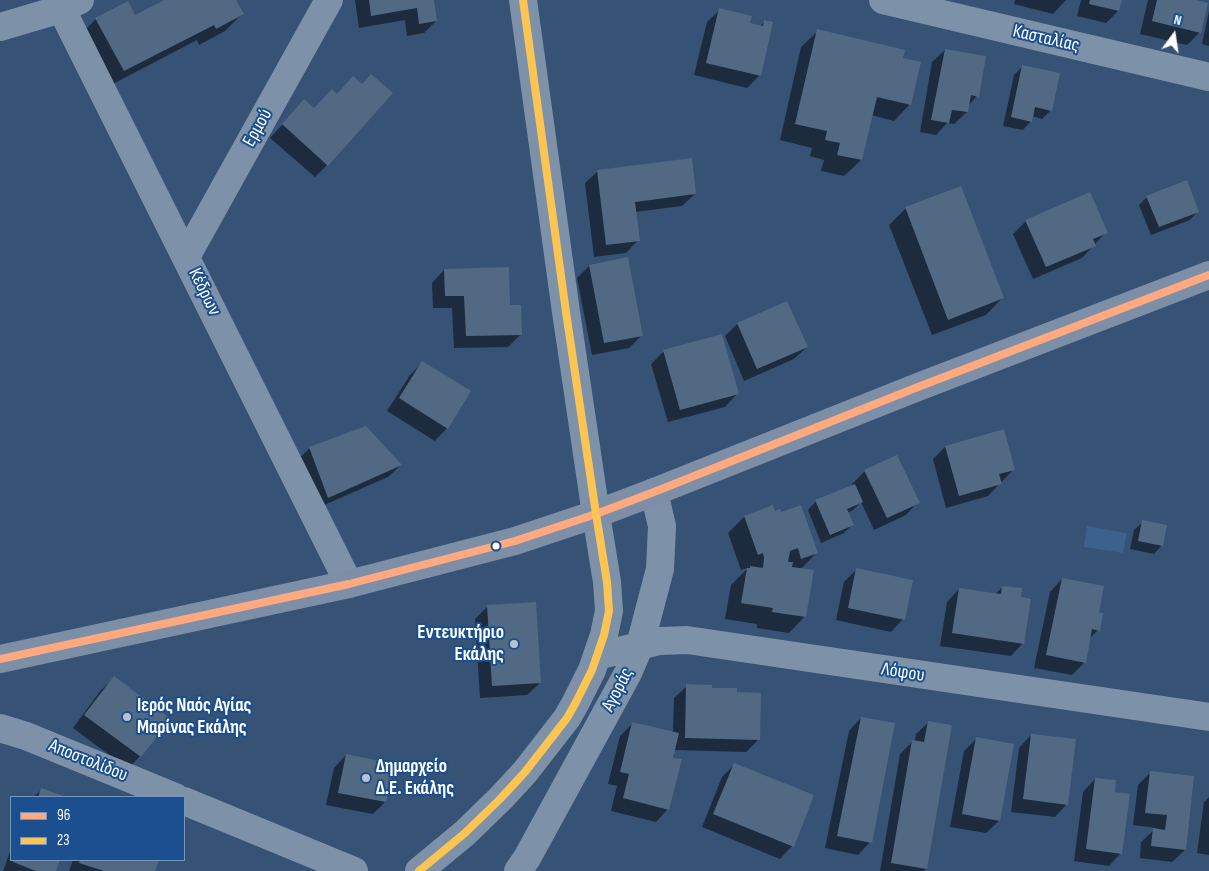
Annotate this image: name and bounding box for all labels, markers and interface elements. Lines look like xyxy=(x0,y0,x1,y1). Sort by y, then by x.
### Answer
north arrow xyxy=(1149,10,1199,60)
text: N xyxy=(1172,11,1183,29)
street label: Κασταλίας xyxy=(1011,20,1081,58)
street label: Ερμού xyxy=(238,105,278,151)
street label: Κέδρων xyxy=(183,265,225,319)
unlabelled marker xyxy=(491,541,501,551)
place label: Εντευκτήριο Εκάλης xyxy=(417,622,504,666)
marker: Εντευκτήριο Εκάλης xyxy=(508,638,520,650)
street label: Λόφου xyxy=(880,658,926,688)
street label: Αγοράς xyxy=(597,664,639,716)
place label: Ιερός Ναός Αγίας Μαρίνας Εκάλης xyxy=(137,695,251,739)
marker: Ιερός Ναός Αγίας Μαρίνας Εκάλης xyxy=(121,711,133,723)
street label: Αποστολίδου xyxy=(45,735,131,787)
place label: Δημαρχείο Δ.Ε. Εκάλης xyxy=(376,756,454,800)
marker: Δημαρχείο Δ.Ε. Εκάλης xyxy=(360,772,372,784)
legend xyxy=(10,796,185,861)
text: 96 xyxy=(57,806,70,825)
text: 23 xyxy=(57,831,70,850)

